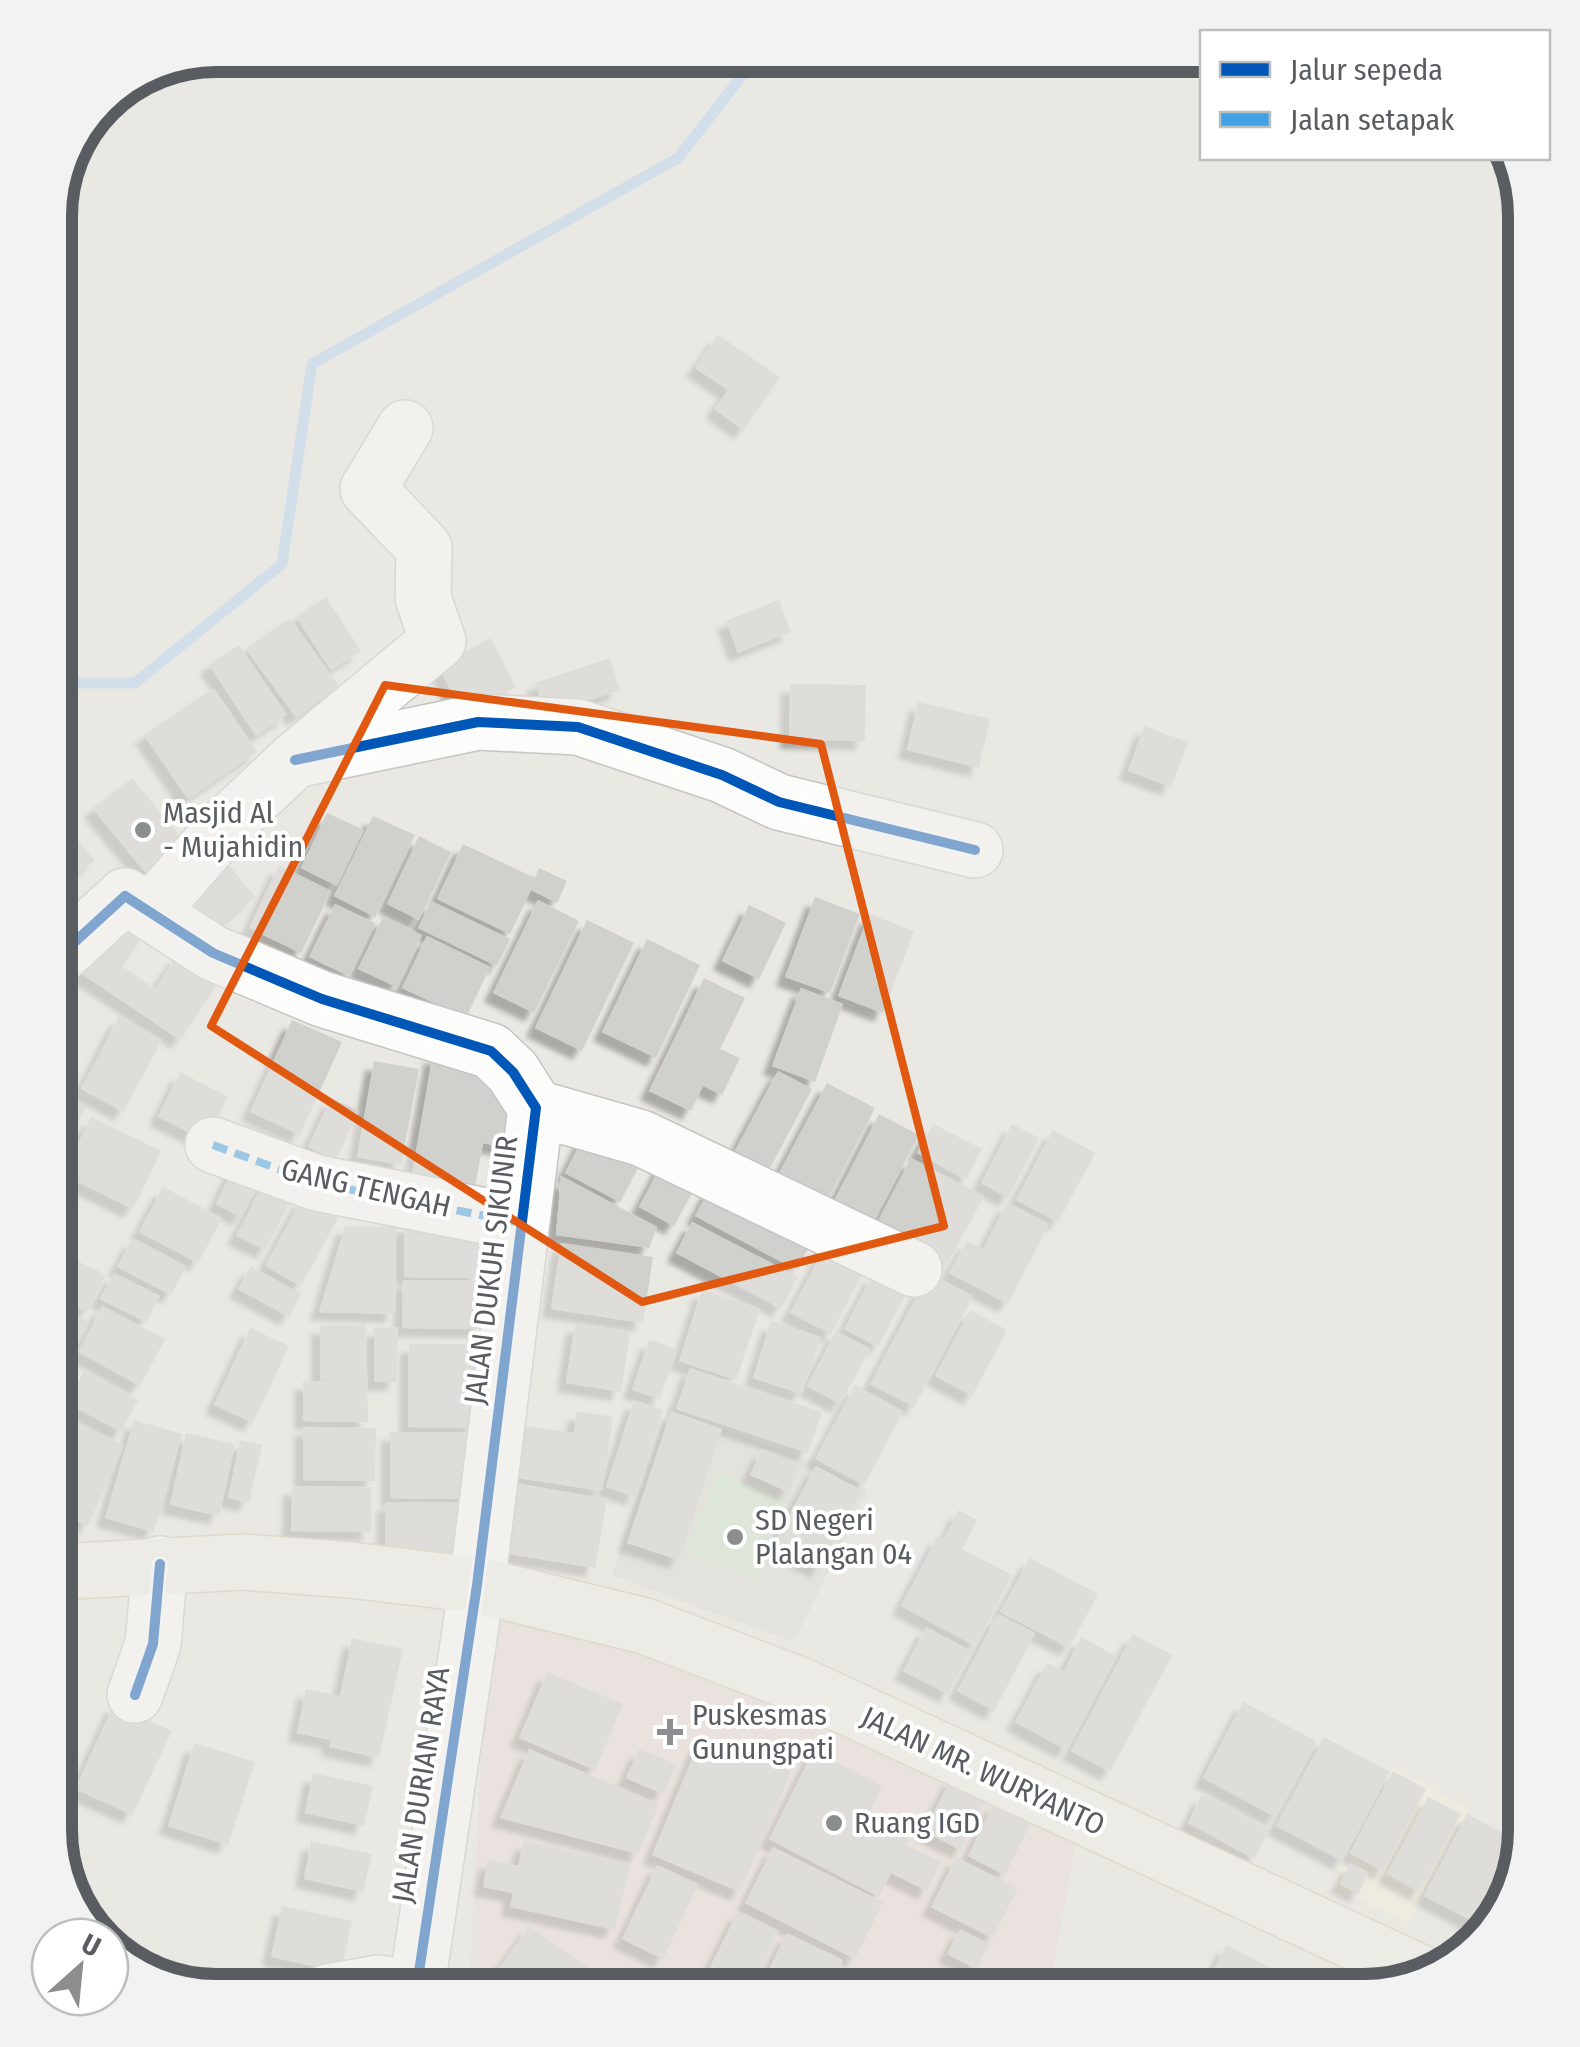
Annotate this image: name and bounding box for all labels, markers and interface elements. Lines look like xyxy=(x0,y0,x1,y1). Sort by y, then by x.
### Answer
legend xyxy=(1200,30,1550,160)
text: Jalur sepeda xyxy=(1290,52,1443,88)
text: Jalan setapak xyxy=(1290,102,1454,138)
place label: Masjid Al - Mujahidin xyxy=(163,795,303,865)
marker: Masjid Al - Mujahidin xyxy=(132,819,154,841)
street label: JALAN DUKUH SIKUNIR xyxy=(457,1134,525,1406)
street label: GANG TENGAH xyxy=(278,1151,454,1225)
place label: SD Negeri Plalangan 04 xyxy=(755,1502,912,1572)
marker: SD Negeri Plalangan 04 xyxy=(724,1526,746,1548)
street label: JALAN DURIAN RAYA xyxy=(385,1664,457,1906)
place label: Puskesmas Gunungpati xyxy=(692,1697,834,1767)
street label: JALAN MR. WURYANTO xyxy=(856,1699,1110,1843)
marker: Puskesmas Gunungpati xyxy=(657,1719,683,1745)
place label: Ruang IGD xyxy=(854,1805,980,1841)
marker: Ruang IGD xyxy=(823,1812,845,1834)
north arrow xyxy=(30,1917,130,2017)
text: U xyxy=(76,1927,106,1964)

